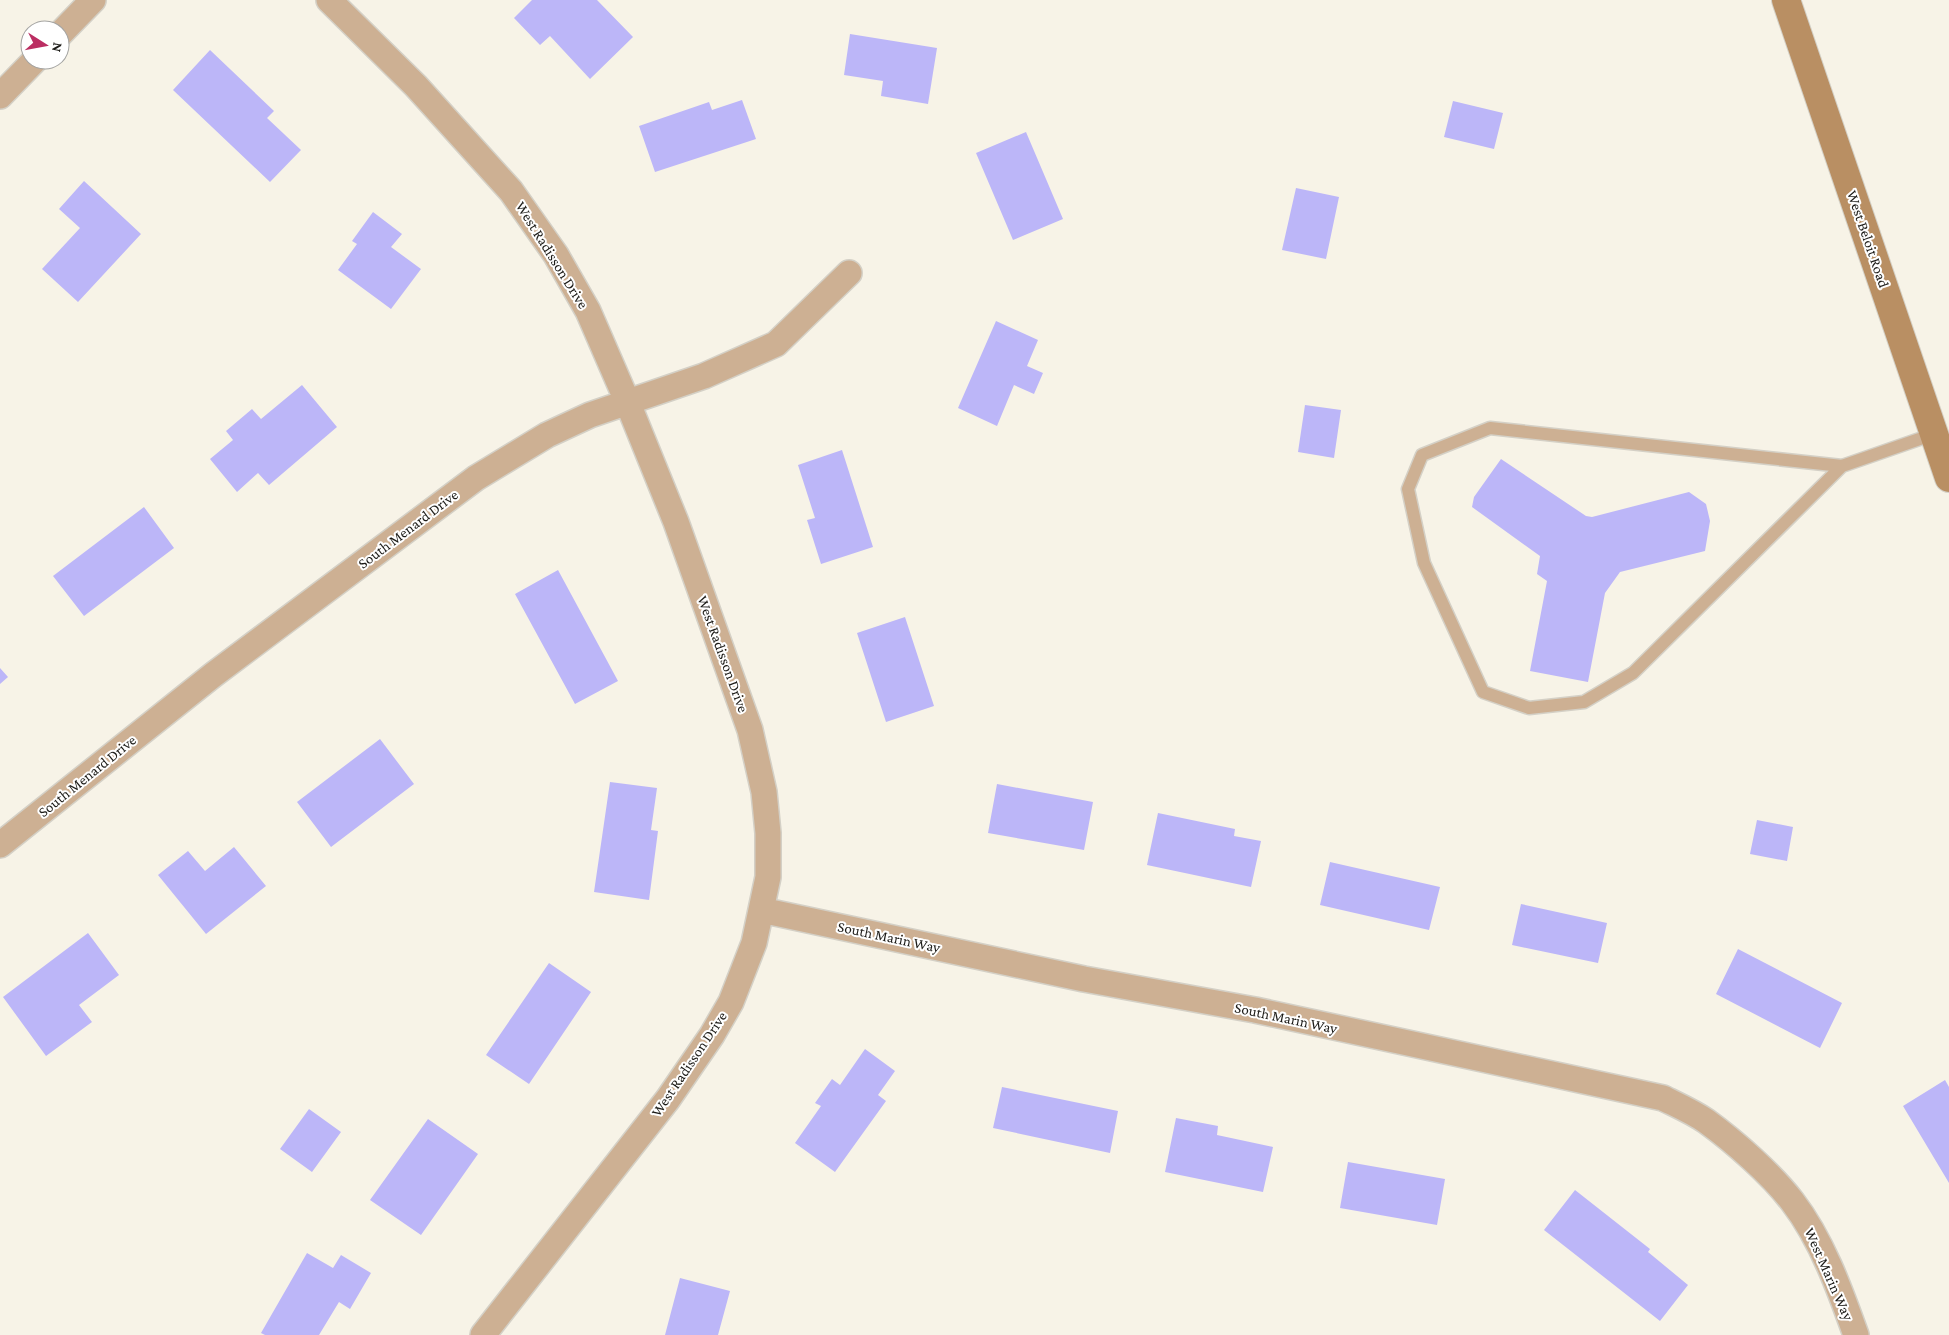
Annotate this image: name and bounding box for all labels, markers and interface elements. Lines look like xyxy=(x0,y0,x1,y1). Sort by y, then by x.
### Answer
north arrow xyxy=(20,20,70,70)
text: N xyxy=(49,41,67,54)
street label: West Beloit Road xyxy=(1844,188,1892,290)
street label: West Radisson Drive xyxy=(513,199,592,312)
street label: South Menard Drive xyxy=(355,486,461,572)
street label: West Radisson Drive xyxy=(694,593,752,715)
street label: South Menard Drive xyxy=(35,732,139,820)
street label: South Marin Way xyxy=(836,918,942,957)
street label: South Marin Way xyxy=(1233,999,1339,1038)
street label: West Radisson Drive xyxy=(648,1008,730,1119)
street label: West Marin Way xyxy=(1800,1225,1857,1323)

